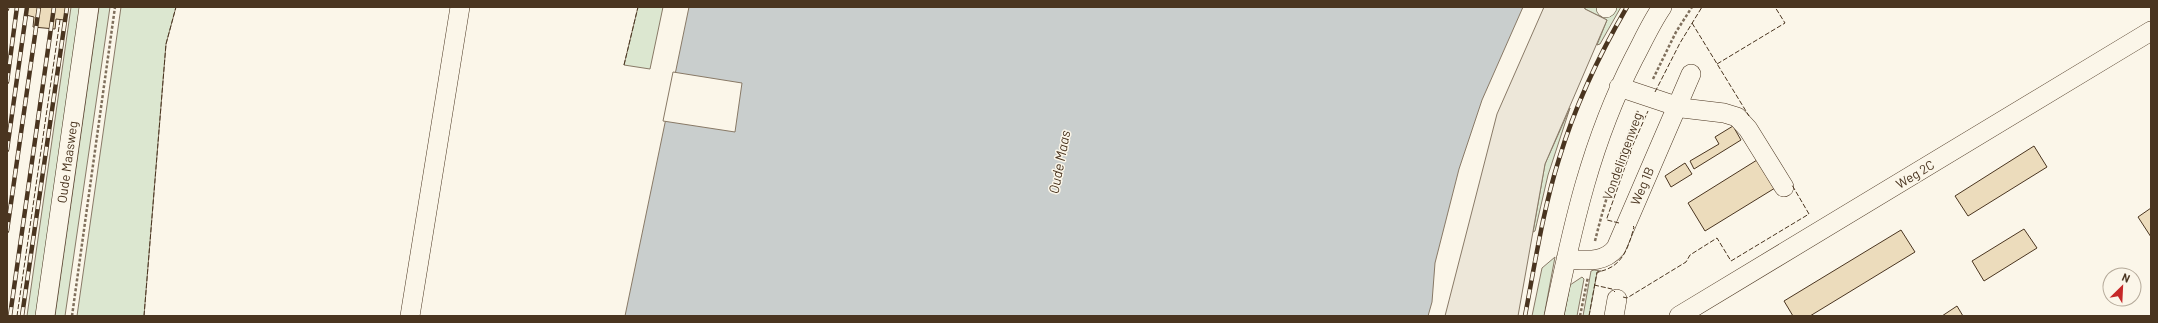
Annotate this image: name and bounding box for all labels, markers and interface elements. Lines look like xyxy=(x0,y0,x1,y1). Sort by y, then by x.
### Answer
street label: Vondelingenweg xyxy=(1599,110,1645,202)
street label: Oude Maasweg xyxy=(53,120,81,204)
water label: Oude Maas xyxy=(1045,128,1074,195)
street label: Weg 2C xyxy=(1893,156,1937,192)
street label: Weg 1B xyxy=(1627,164,1657,208)
north arrow xyxy=(2102,267,2142,307)
text: N xyxy=(2120,270,2132,285)

